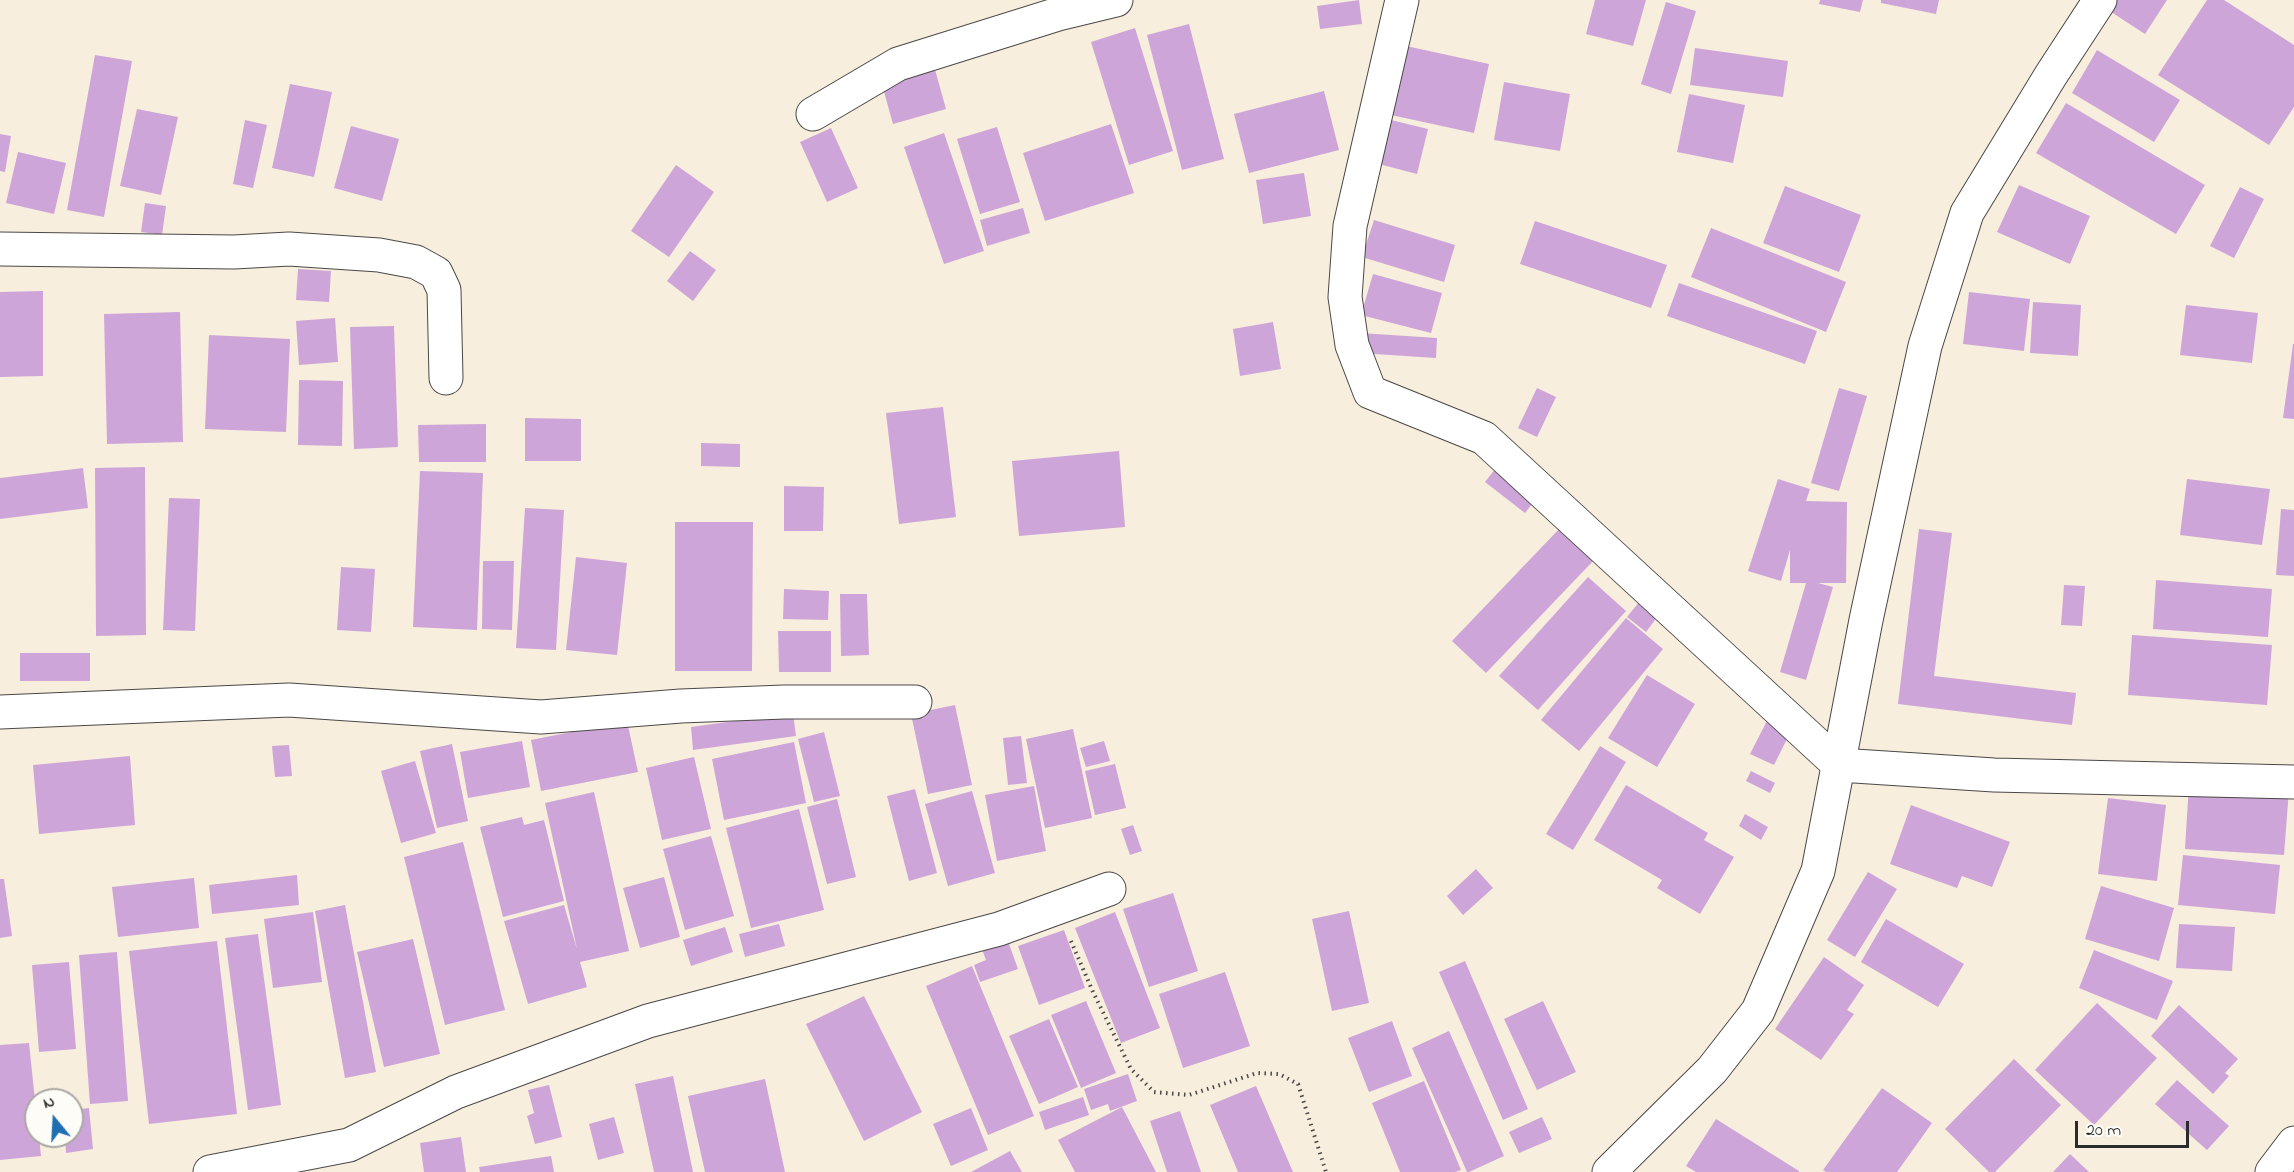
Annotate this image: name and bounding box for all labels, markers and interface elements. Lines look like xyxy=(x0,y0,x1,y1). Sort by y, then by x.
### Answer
north arrow xyxy=(24,1088,84,1148)
text: N xyxy=(40,1090,58,1116)
scale bar xyxy=(2078,1109,2192,1147)
text: 20 m xyxy=(2086,1118,2121,1144)

